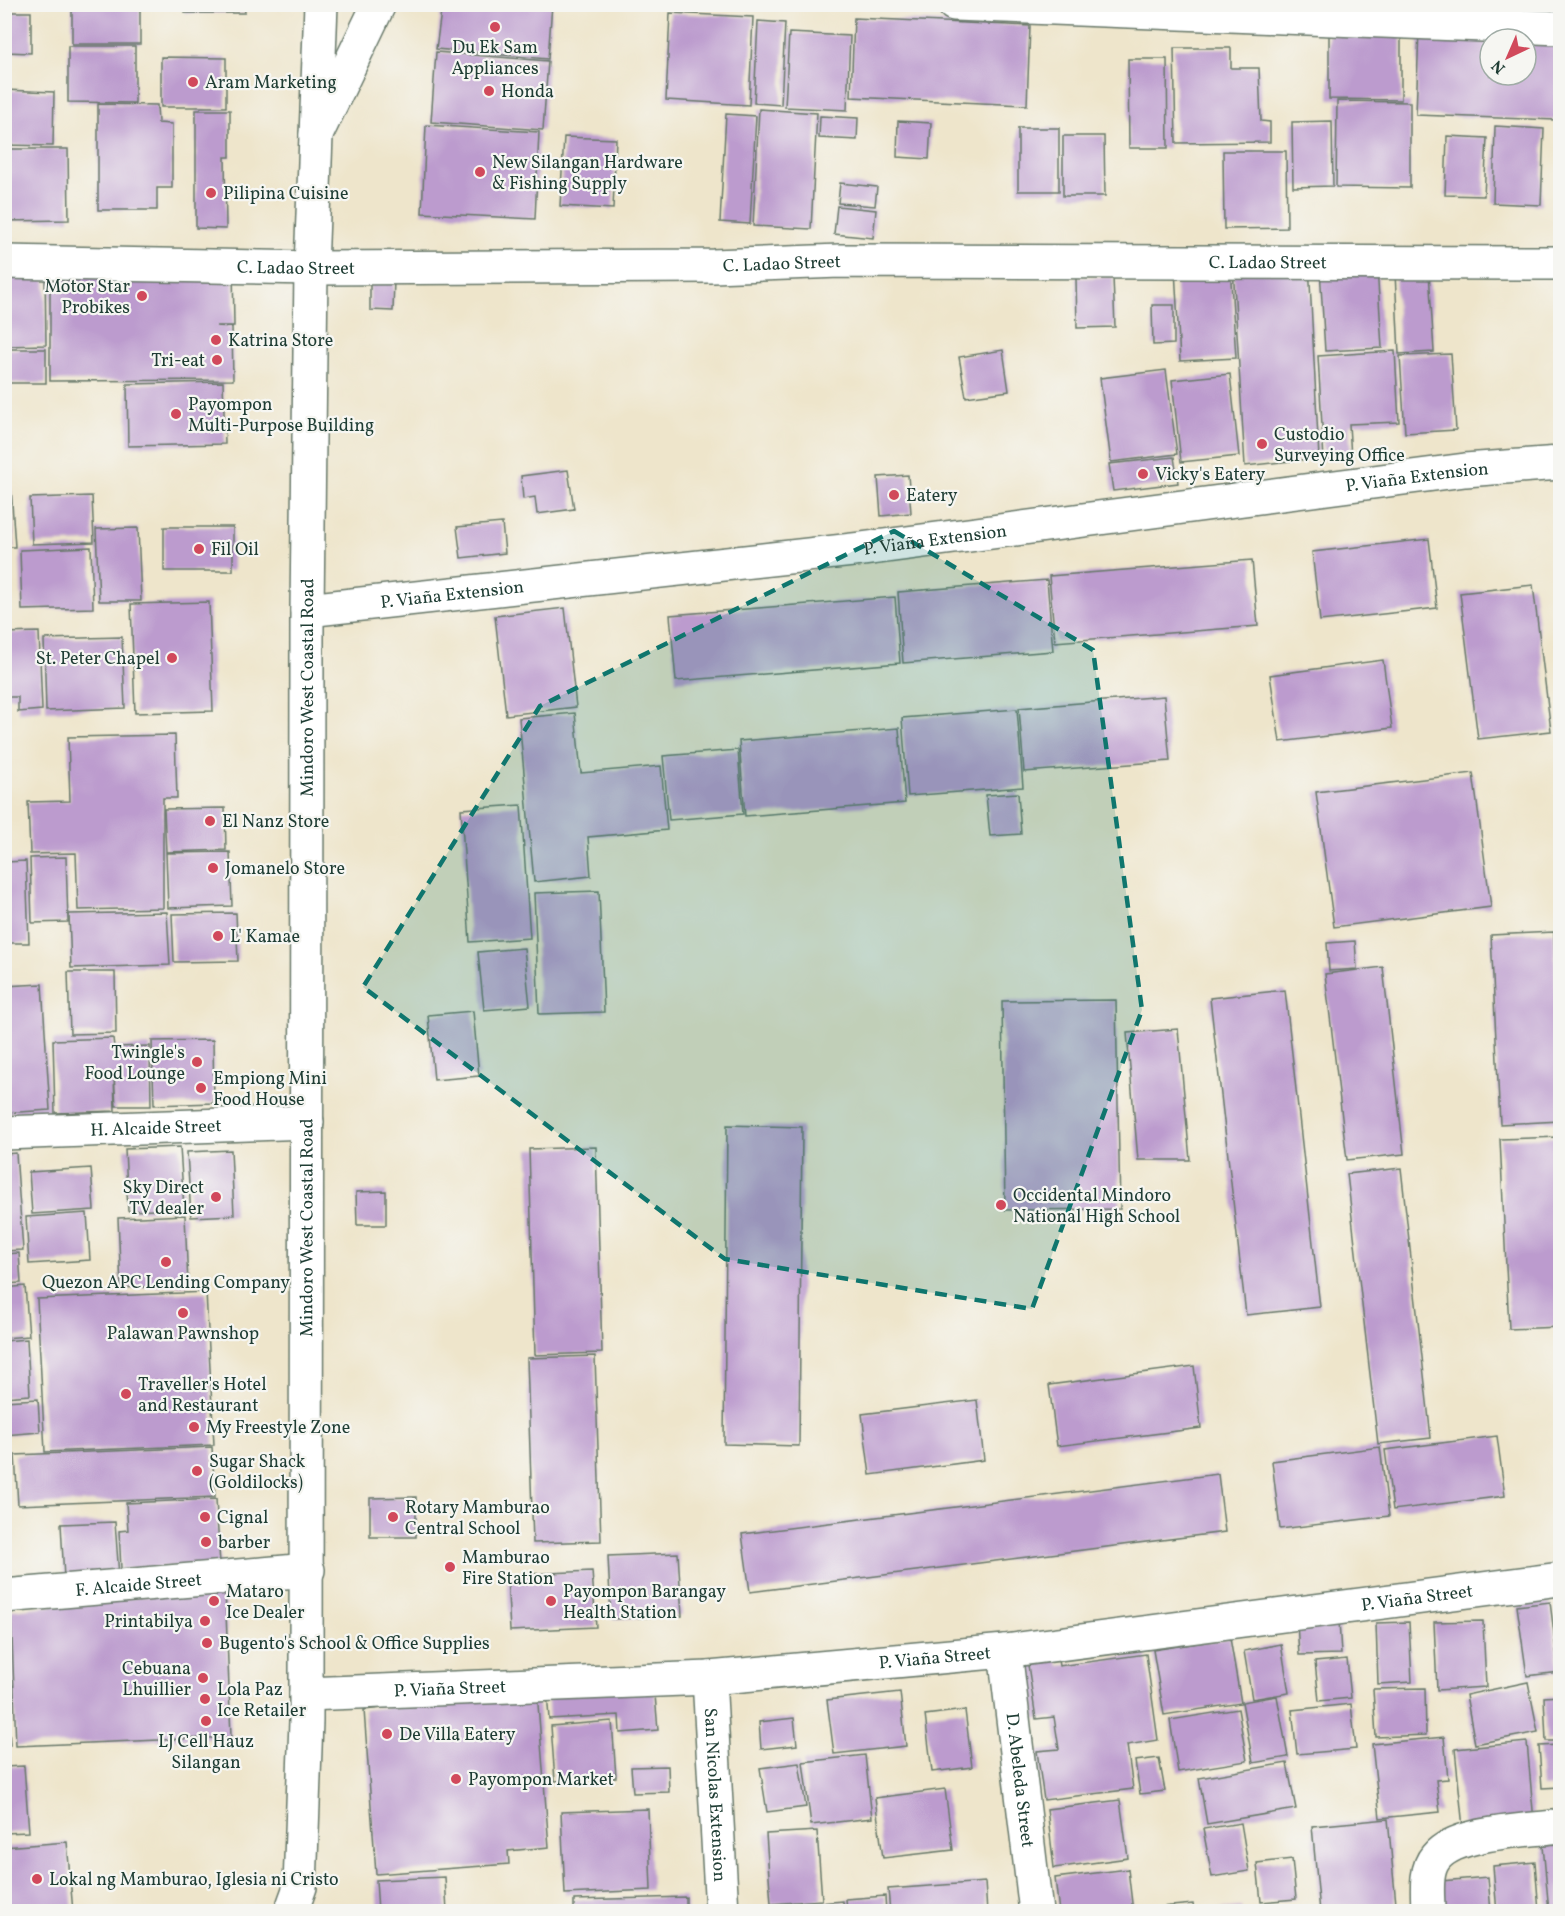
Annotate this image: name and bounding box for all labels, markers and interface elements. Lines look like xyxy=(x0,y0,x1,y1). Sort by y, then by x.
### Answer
marker: Du Ek Sam Appliances xyxy=(488,20,502,34)
north arrow xyxy=(1478,27,1538,87)
place label: Du Ek Sam Appliances xyxy=(451,36,539,82)
text: N xyxy=(1487,54,1511,78)
place label: Aram Marketing xyxy=(205,71,337,96)
marker: Aram Marketing xyxy=(186,75,200,89)
place label: Honda xyxy=(501,80,554,105)
marker: Honda xyxy=(482,84,496,98)
place label: New Silangan Hardware & Fishing Supply xyxy=(492,151,683,197)
marker: New Silangan Hardware & Fishing Supply xyxy=(473,165,487,179)
place label: Pilipina Cuisine xyxy=(223,182,348,207)
marker: Pilipina Cuisine xyxy=(204,186,218,200)
street label: C. Ladao Street xyxy=(722,250,842,280)
street label: C. Ladao Street xyxy=(1209,251,1327,276)
street label: C. Ladao Street xyxy=(237,256,355,282)
place label: Motor Star Probikes xyxy=(44,275,130,321)
marker: Motor Star Probikes xyxy=(135,289,149,303)
place label: Katrina Store xyxy=(228,329,333,354)
marker: Katrina Store xyxy=(209,333,223,347)
place label: Tri-eat xyxy=(151,349,205,374)
marker: Tri-eat xyxy=(210,353,224,367)
place label: Payompon Multi-Purpose Building xyxy=(188,393,374,439)
marker: Payompon Multi-Purpose Building xyxy=(169,407,183,421)
place label: Custodio Surveying Office xyxy=(1274,423,1405,469)
marker: Custodio Surveying Office xyxy=(1255,437,1269,451)
street label: P. Viaña Extension xyxy=(1344,457,1490,500)
place label: Vicky's Eatery xyxy=(1155,463,1266,488)
marker: Vicky's Eatery xyxy=(1136,467,1150,481)
place label: Eatery xyxy=(906,484,958,509)
marker: Eatery xyxy=(887,488,901,502)
street label: P. Viaña Extension xyxy=(862,519,1009,563)
place label: Fil Oil xyxy=(211,538,259,563)
marker: Fil Oil xyxy=(192,542,206,556)
street label: P. Viaña Extension xyxy=(379,575,526,616)
street label: Mindoro West Coastal Road xyxy=(296,578,321,797)
place label: St. Peter Chapel xyxy=(36,647,160,672)
marker: St. Peter Chapel xyxy=(165,651,179,665)
place label: El Nanz Store xyxy=(222,810,329,835)
marker: El Nanz Store xyxy=(203,814,217,828)
place label: Jomanelo Store xyxy=(225,857,345,882)
marker: Jomanelo Store xyxy=(206,861,220,875)
place label: L' Kamae xyxy=(230,925,300,950)
marker: L' Kamae xyxy=(211,929,225,943)
place label: Twingle's Food Lounge xyxy=(85,1041,185,1087)
marker: Twingle's Food Lounge xyxy=(190,1055,204,1069)
place label: Empiong Mini Food House xyxy=(213,1067,327,1113)
marker: Empiong Mini Food House xyxy=(194,1081,208,1095)
street label: H. Alcaide Street xyxy=(90,1114,222,1144)
street label: Mindoro West Coastal Road xyxy=(295,1118,321,1337)
place label: Sky Direct TV dealer xyxy=(122,1176,204,1222)
place label: Occidental Mindoro National High School xyxy=(1013,1184,1180,1230)
marker: Sky Direct TV dealer xyxy=(209,1190,223,1204)
marker: Occidental Mindoro National High School xyxy=(994,1198,1008,1212)
marker: Quezon APC Lending Company xyxy=(159,1255,173,1269)
place label: Quezon APC Lending Company xyxy=(42,1271,290,1296)
marker: Palawan Pawnshop xyxy=(176,1306,190,1320)
place label: Palawan Pawnshop xyxy=(107,1322,259,1347)
place label: Traveller's Hotel and Restaurant xyxy=(138,1373,267,1419)
marker: Traveller's Hotel and Restaurant xyxy=(119,1387,133,1401)
place label: My Freestyle Zone xyxy=(206,1416,350,1441)
marker: My Freestyle Zone xyxy=(187,1420,201,1434)
place label: Sugar Shack (Goldilocks) xyxy=(209,1450,306,1496)
marker: Sugar Shack (Goldilocks) xyxy=(190,1464,204,1478)
place label: Rotary Mamburao Central School xyxy=(405,1496,550,1542)
place label: Cignal xyxy=(217,1506,268,1531)
marker: Cignal xyxy=(198,1510,212,1524)
marker: Rotary Mamburao Central School xyxy=(386,1510,400,1524)
place label: barber xyxy=(218,1531,271,1556)
marker: barber xyxy=(199,1535,213,1549)
place label: Mamburao Fire Station xyxy=(462,1546,554,1592)
marker: Mamburao Fire Station xyxy=(443,1560,457,1574)
street label: F. Alcaide Street xyxy=(74,1568,203,1604)
street label: P. Viaña Street xyxy=(1360,1579,1475,1619)
place label: Mataro Ice Dealer xyxy=(226,1580,305,1626)
place label: Payompon Barangay Health Station xyxy=(563,1580,726,1626)
marker: Mataro Ice Dealer xyxy=(207,1594,221,1608)
marker: Payompon Barangay Health Station xyxy=(544,1594,558,1608)
place label: Printabilya xyxy=(104,1610,193,1635)
marker: Printabilya xyxy=(198,1614,212,1628)
place label: Bugento's School & Office Supplies xyxy=(219,1632,490,1657)
marker: Bugento's School & Office Supplies xyxy=(200,1636,214,1650)
street label: P. Viaña Street xyxy=(878,1641,992,1676)
place label: Cebuana Lhuillier xyxy=(122,1657,191,1703)
marker: Cebuana Lhuillier xyxy=(196,1671,210,1685)
street label: P. Viaña Street xyxy=(393,1675,507,1705)
place label: Lola Paz Ice Retailer xyxy=(217,1678,307,1724)
marker: Lola Paz Ice Retailer xyxy=(198,1692,212,1706)
street label: San Nicolas Extension xyxy=(697,1707,731,1883)
street label: D. Abeleda Street xyxy=(998,1711,1039,1849)
marker: LJ Cell Hauz Silangan xyxy=(199,1714,213,1728)
place label: De Villa Eatery xyxy=(399,1723,516,1748)
marker: De Villa Eatery xyxy=(380,1727,394,1741)
place label: LJ Cell Hauz Silangan xyxy=(158,1730,254,1776)
place label: Payompon Market xyxy=(468,1768,614,1793)
marker: Payompon Market xyxy=(449,1772,463,1786)
place label: Lokal ng Mamburao, Iglesia ni Cristo xyxy=(49,1868,339,1893)
marker: Lokal ng Mamburao, Iglesia ni Cristo xyxy=(30,1872,44,1886)

